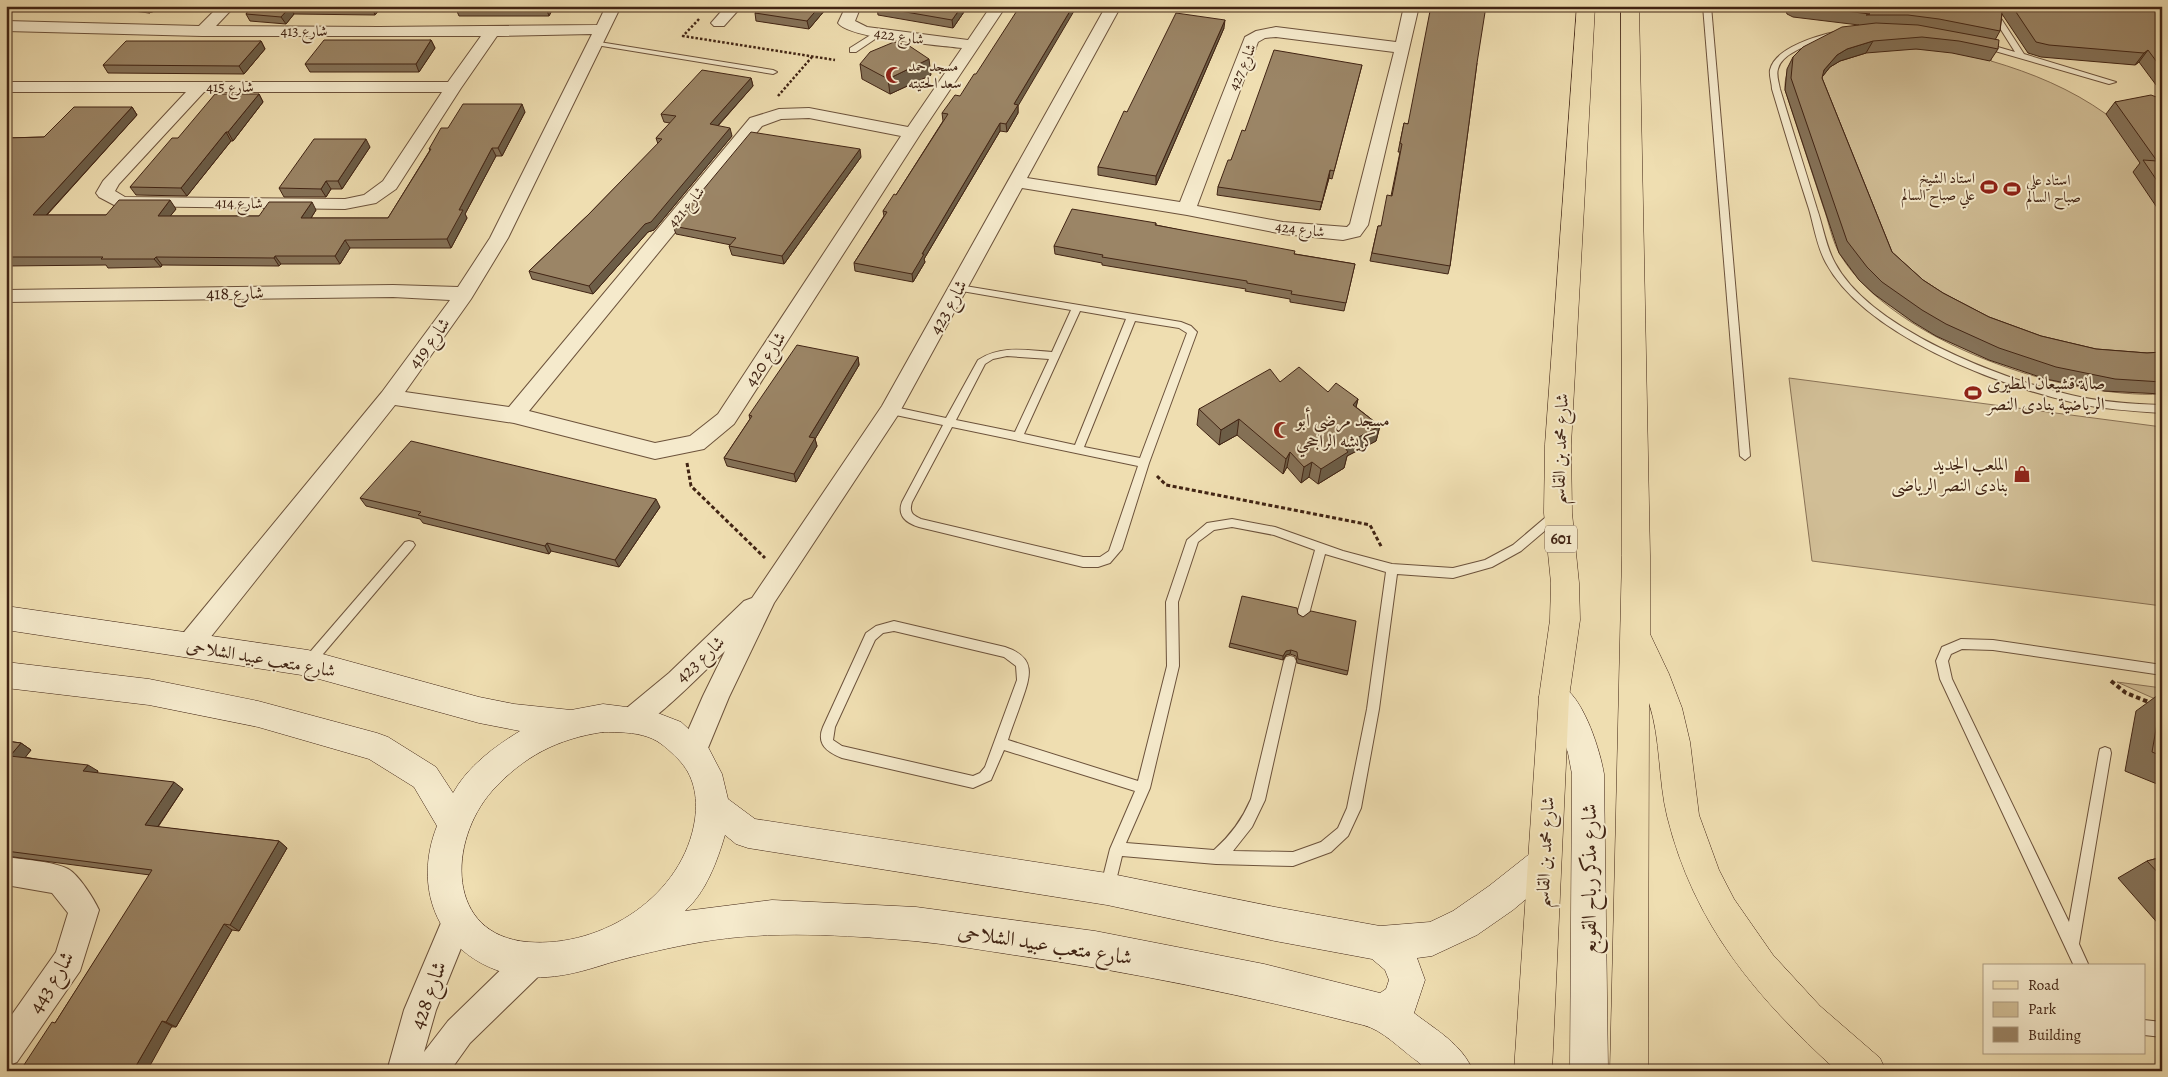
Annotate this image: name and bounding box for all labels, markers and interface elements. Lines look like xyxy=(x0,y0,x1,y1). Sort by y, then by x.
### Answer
street label: شارع 413 xyxy=(280,21,328,44)
street label: شارع 422 xyxy=(872,23,925,52)
street label: شارع 427 xyxy=(1223,40,1264,95)
place label: مسجد حمد سعد الحتيته xyxy=(908,56,961,93)
mosque icon: مسجد حمد سعد الحتيته xyxy=(884,65,904,85)
street label: شارع 415 xyxy=(206,77,254,100)
place label: استاد الشيخ علي صباح السالم xyxy=(1901,168,1975,209)
place label: استاد علي صباح السالم xyxy=(2026,170,2081,210)
sports icon: استاد الشيخ علي صباح السالم xyxy=(1979,177,1999,197)
sports icon: استاد علي صباح السالم xyxy=(2002,179,2022,199)
street label: شارع 421 xyxy=(663,182,711,234)
street label: شارع 414 xyxy=(215,193,263,216)
street label: شارع 424 xyxy=(1274,216,1326,245)
street label: شارع 423 xyxy=(923,275,975,340)
street label: شارع 418 xyxy=(206,280,264,309)
street label: شارع 419 xyxy=(402,313,458,375)
street label: شارع 420 xyxy=(738,327,794,393)
place label: صالة قشيعان المطيرى الرياضية بنادى النصر xyxy=(1985,371,2105,416)
sports icon: صالة قشيعان المطيرى الرياضية بنادى النصر xyxy=(1963,383,1983,403)
street label: شارع محمد بن القاسم xyxy=(1546,393,1580,505)
place label: مسجد مرضي أبو كريشه الراجحي xyxy=(1294,407,1390,458)
mosque icon: مسجد مرضي أبو كريشه الراجحي xyxy=(1272,420,1292,440)
place label: الملعب الجديد بنادى النصر الرياضى xyxy=(1891,452,2008,498)
shop icon: الملعب الجديد بنادى النصر الرياضى xyxy=(2012,464,2032,484)
road number: 601 xyxy=(1545,526,1577,552)
street label: شارع 423 xyxy=(670,630,732,690)
street label: شارع متعب عبيد الشلاحى xyxy=(184,633,337,686)
street label: شارع محمد بن القاسم xyxy=(1530,796,1566,909)
street label: شارع مذكر رباح القوبع xyxy=(1575,804,1608,954)
street label: شارع متعب عبيد الشلاحى xyxy=(955,916,1134,976)
street label: شارع 443 xyxy=(21,945,84,1021)
street label: شارع 428 xyxy=(403,957,457,1034)
legend xyxy=(1983,964,2146,1054)
text: Road xyxy=(2028,975,2060,995)
text: Park xyxy=(2028,999,2057,1019)
text: Building xyxy=(2028,1025,2081,1045)

